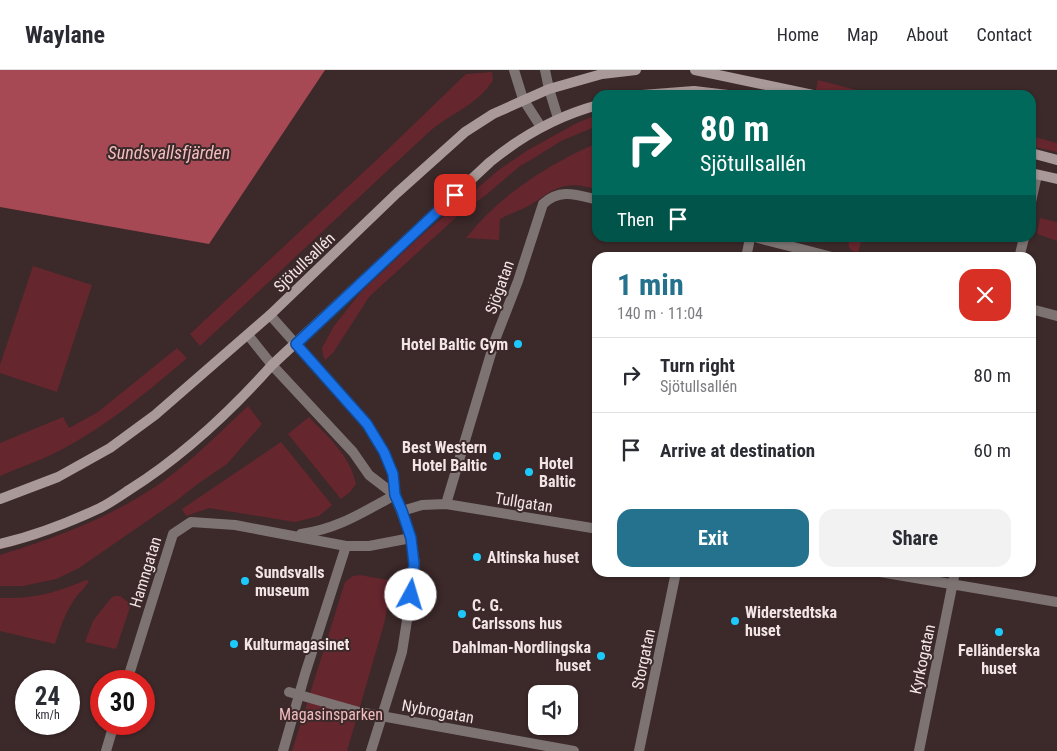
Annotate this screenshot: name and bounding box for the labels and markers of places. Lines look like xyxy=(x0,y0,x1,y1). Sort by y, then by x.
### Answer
pin xyxy=(434,174,476,216)
place label: Hotel Baltic Gym xyxy=(401,335,508,354)
marker: Hotel Baltic Gym xyxy=(512,338,524,350)
place label: Best Western Hotel Baltic xyxy=(402,438,487,475)
marker: Best Western Hotel Baltic xyxy=(491,450,503,462)
place label: Hotel Baltic xyxy=(539,454,576,491)
marker: Hotel Baltic xyxy=(523,466,535,478)
place label: Altinska huset xyxy=(487,548,579,567)
marker: Altinska huset xyxy=(471,551,483,563)
place label: Sundsvalls museum xyxy=(255,563,325,600)
marker: Sundsvalls museum xyxy=(239,575,251,587)
place label: C. G. Carlssons hus xyxy=(472,596,562,633)
place label: Widerstedtska huset xyxy=(745,603,837,640)
marker: C. G. Carlssons hus xyxy=(456,608,468,620)
marker: Widerstedtska huset xyxy=(729,615,741,627)
marker: Felländerska huset xyxy=(993,626,1005,638)
place label: Kulturmagasinet xyxy=(244,635,349,654)
marker: Kulturmagasinet xyxy=(228,638,240,650)
place label: Dahlman-Nordlingska huset xyxy=(452,638,591,675)
place label: Felländerska huset xyxy=(958,641,1040,678)
marker: Dahlman-Nordlingska huset xyxy=(595,650,607,662)

